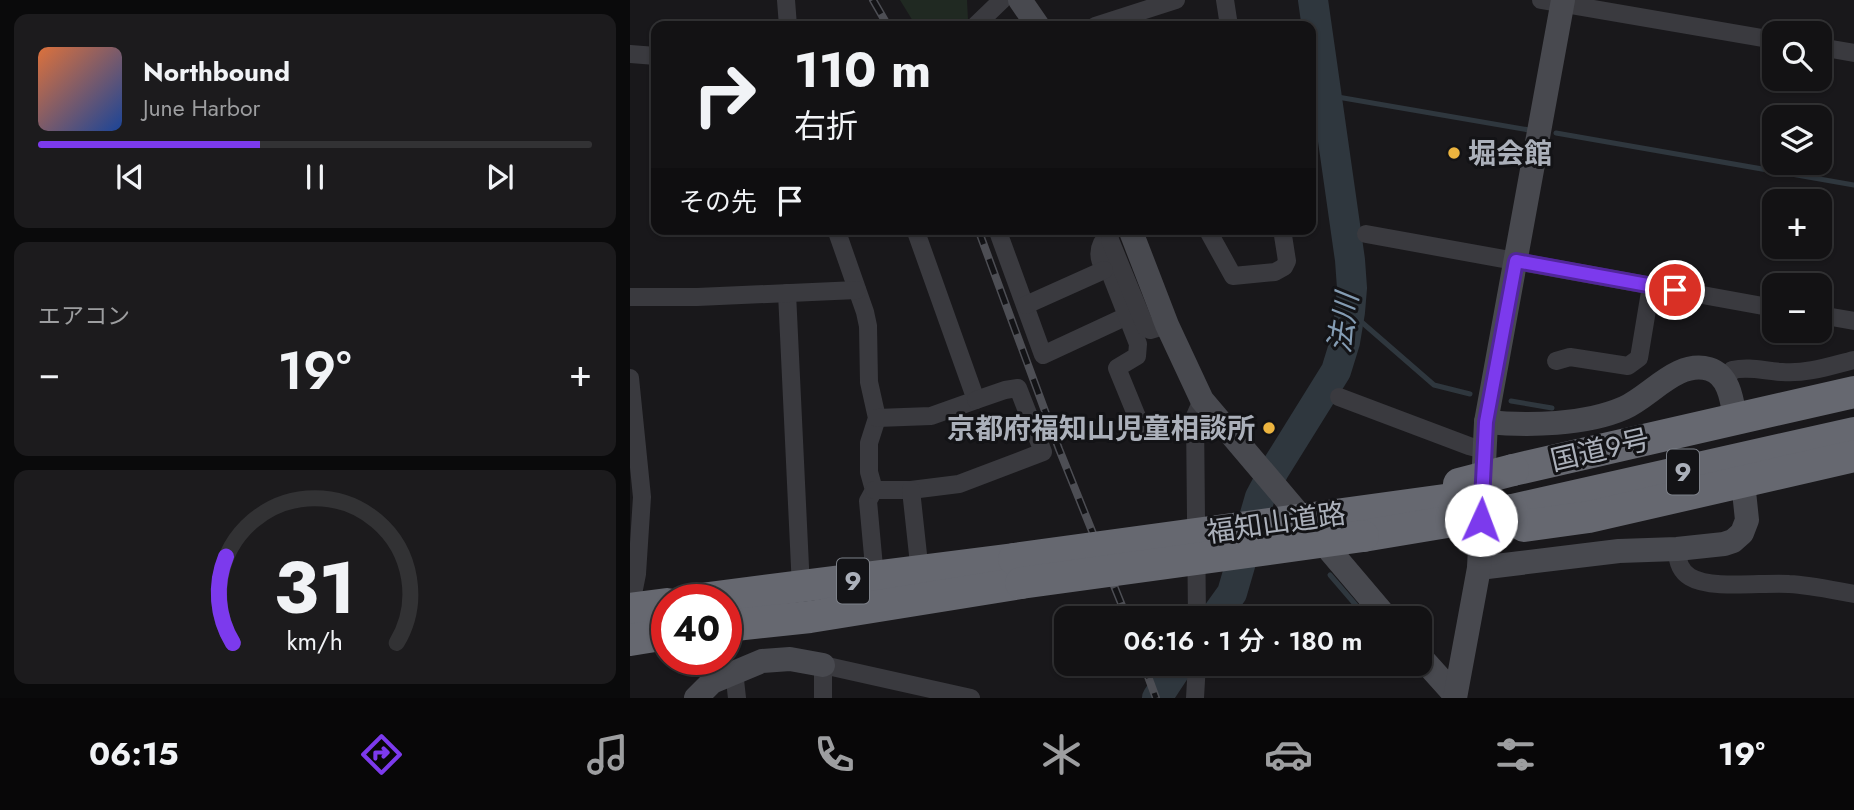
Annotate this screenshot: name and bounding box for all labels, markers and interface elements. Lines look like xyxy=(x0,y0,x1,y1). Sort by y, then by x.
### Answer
map controls xyxy=(1762,21,1832,343)
button: search xyxy=(1762,21,1832,91)
text: 110 m xyxy=(794,35,931,105)
icon: right xyxy=(679,49,770,140)
text: Northbound xyxy=(143,53,290,91)
text: June Harbor xyxy=(143,91,260,125)
text: 右折 xyxy=(794,103,858,149)
button: layers xyxy=(1762,105,1832,175)
place label: 堀会館 xyxy=(1468,133,1552,174)
marker: 堀会館 xyxy=(1446,145,1462,161)
icon: previous xyxy=(111,158,149,196)
icon: pause xyxy=(296,158,334,196)
icon: next xyxy=(481,158,519,196)
icon: arrive xyxy=(771,182,809,220)
text: その先 xyxy=(679,183,757,221)
button: + xyxy=(1762,189,1832,259)
pin xyxy=(1645,260,1705,320)
icon: arrive xyxy=(1656,271,1694,309)
button: − xyxy=(1762,273,1832,343)
water label: 法川 xyxy=(1318,287,1369,356)
text: エアコン xyxy=(38,299,130,333)
text: 19° xyxy=(278,333,352,409)
text: − xyxy=(38,345,60,400)
text: + xyxy=(569,345,592,400)
place label: 京都府福知山児童相談所 xyxy=(947,408,1255,449)
street label: 国道9号 xyxy=(1547,419,1653,481)
marker: 京都府福知山児童相談所 xyxy=(1261,420,1277,436)
road number: 9 xyxy=(1667,450,1699,494)
position arrow xyxy=(1444,483,1518,557)
street label: 福知山道路 xyxy=(1204,493,1348,553)
text: 31 xyxy=(274,535,356,640)
road number: 9 xyxy=(837,558,869,604)
speed limit sign: 40 xyxy=(651,584,742,675)
text: 06:16 · 1 分 · 180 m xyxy=(1123,622,1363,660)
text: km/h xyxy=(287,623,343,659)
icon: directions xyxy=(357,730,406,779)
icon: music xyxy=(583,730,632,779)
icon: phone xyxy=(810,730,859,779)
icon: climate xyxy=(1037,730,1086,779)
icon: car xyxy=(1264,730,1313,779)
icon: filters xyxy=(1491,730,1540,779)
text: 06:15 xyxy=(89,731,179,777)
text: 19° xyxy=(1718,731,1765,777)

